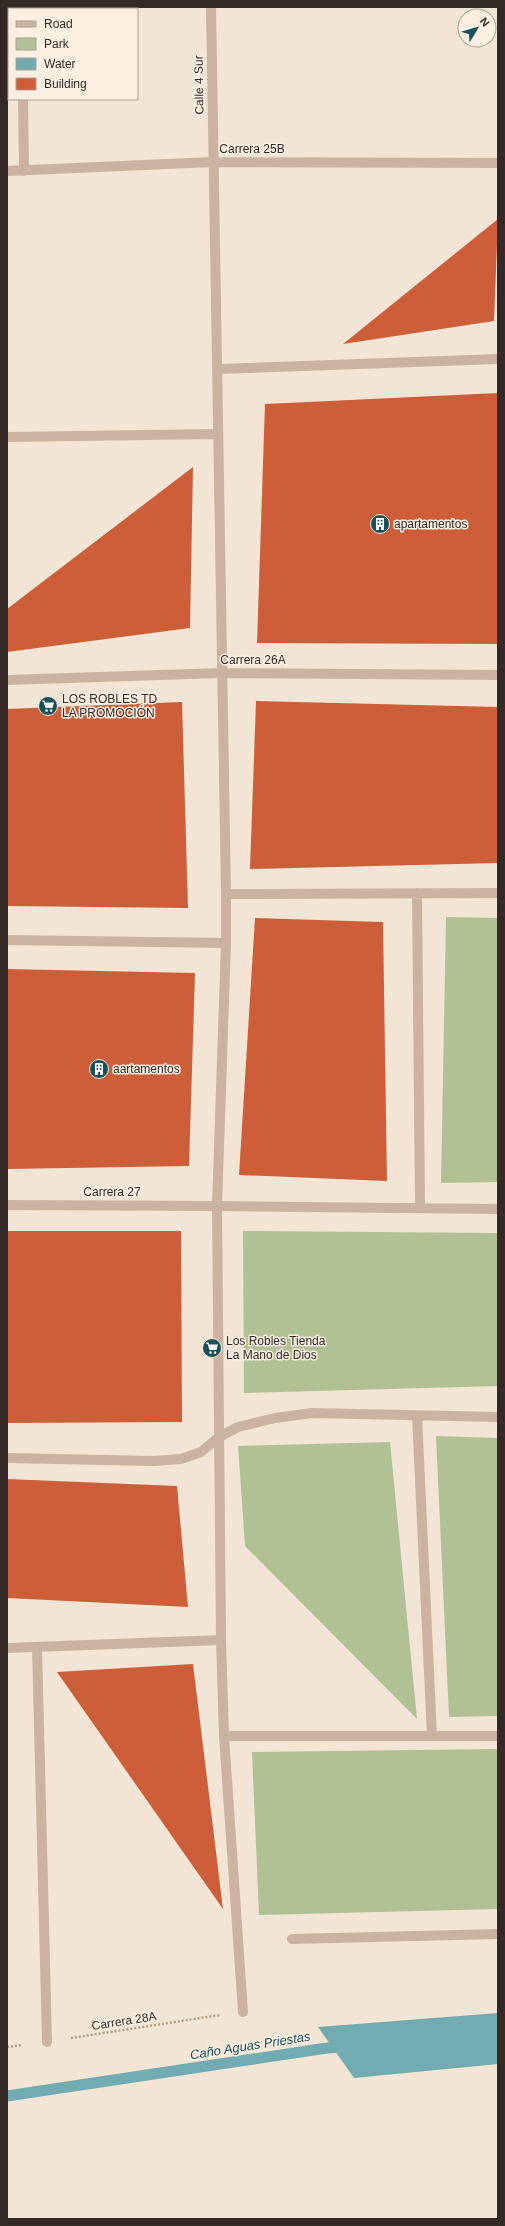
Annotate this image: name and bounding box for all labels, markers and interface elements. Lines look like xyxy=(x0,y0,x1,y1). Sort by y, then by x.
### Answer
legend xyxy=(8,8,138,100)
north arrow xyxy=(457,8,497,48)
text: N xyxy=(478,15,492,29)
text: Road xyxy=(44,17,73,31)
text: Park xyxy=(44,37,70,51)
street label: Calle 4 Sur xyxy=(191,55,207,115)
text: Water xyxy=(44,57,76,71)
text: Building xyxy=(44,77,87,91)
street label: Carrera 25B xyxy=(219,142,285,156)
building icon: apartamentos xyxy=(369,513,391,535)
place label: apartamentos xyxy=(394,517,467,531)
street label: Carrera 26A xyxy=(220,653,286,667)
place label: LOS ROBLES TD LA PROMOCIÓN xyxy=(62,692,157,720)
supermarket icon: LOS ROBLES TD LA PROMOCIÓN xyxy=(37,695,59,717)
building icon: aartamentos xyxy=(88,1058,110,1080)
place label: aartamentos xyxy=(113,1062,180,1076)
street label: Carrera 27 xyxy=(83,1185,141,1199)
place label: Los Robles Tienda La Mano de Dios xyxy=(226,1334,326,1362)
supermarket icon: Los Robles Tienda La Mano de Dios xyxy=(201,1337,223,1359)
street label: Carrera 28A xyxy=(91,2009,157,2033)
water label: Caño Aguas Priestas xyxy=(189,2028,312,2062)

